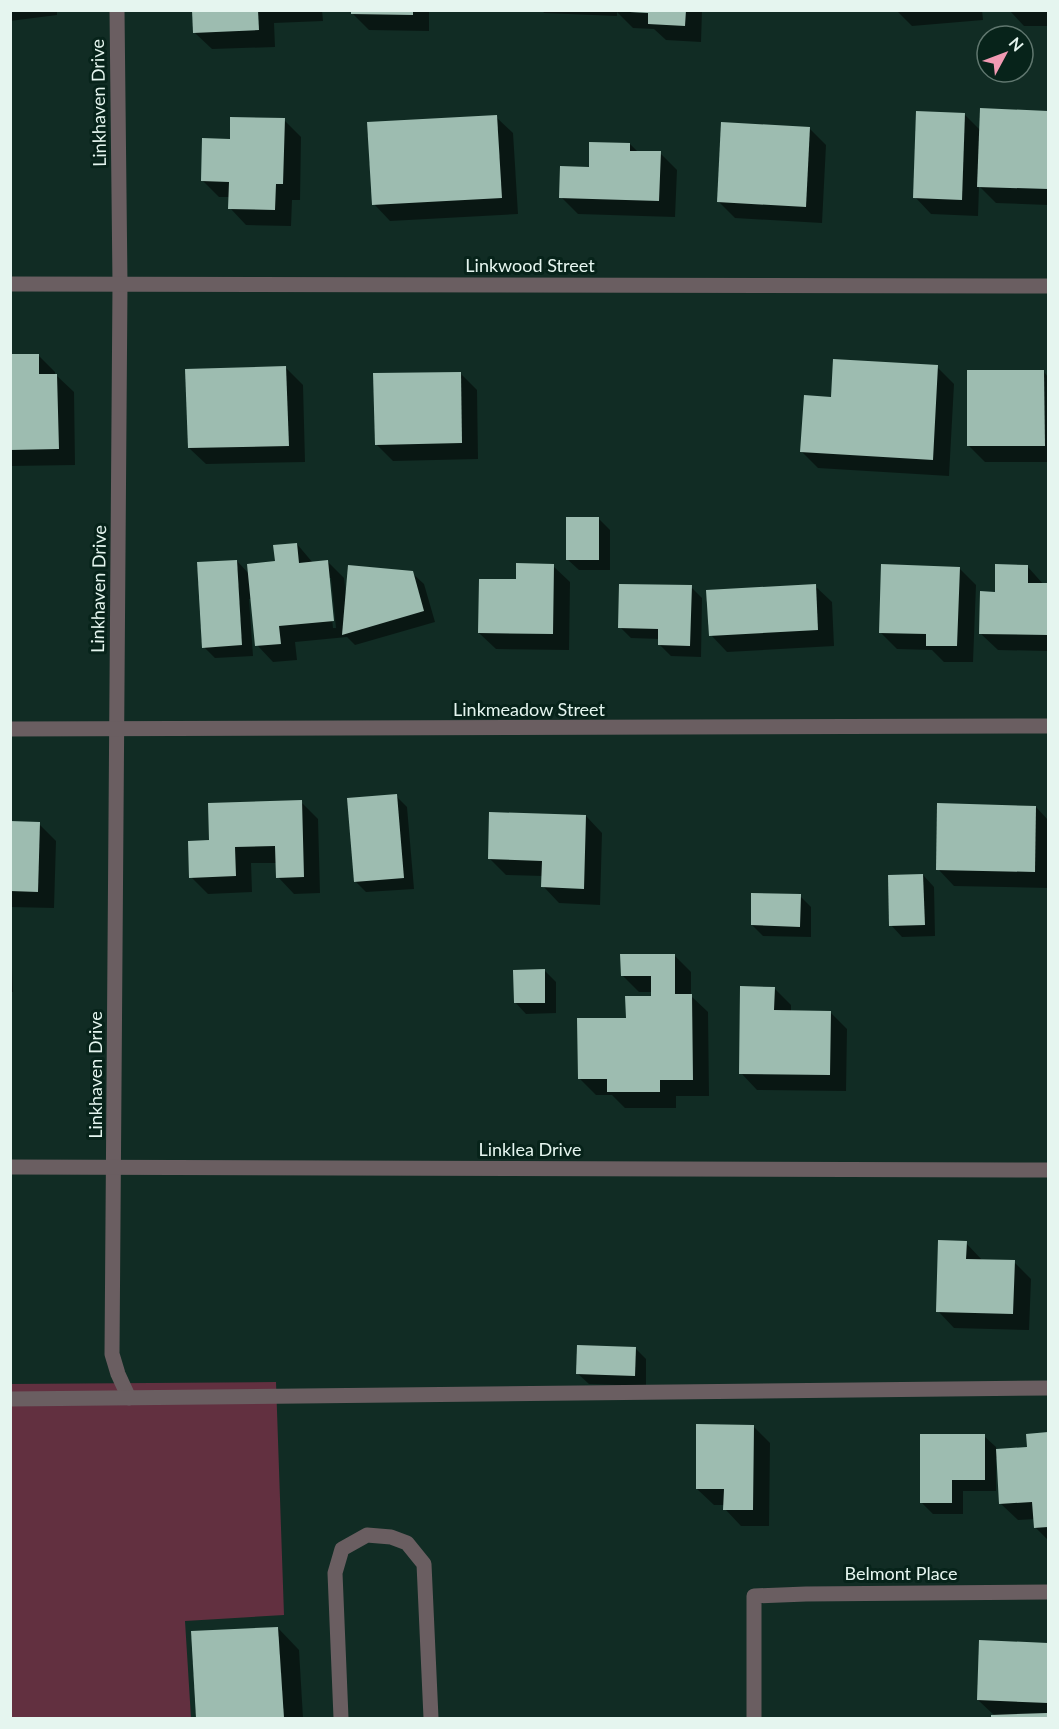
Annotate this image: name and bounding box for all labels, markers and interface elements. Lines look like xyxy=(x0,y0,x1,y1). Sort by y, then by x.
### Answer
north arrow xyxy=(975,24,1035,84)
text: N xyxy=(1005,33,1028,55)
street label: Linkhaven Drive xyxy=(86,39,110,167)
street label: Linkwood Street xyxy=(465,254,595,276)
street label: Linkhaven Drive xyxy=(86,525,110,653)
street label: Linkmeadow Street xyxy=(453,698,606,720)
street label: Linkhaven Drive xyxy=(84,1011,106,1139)
street label: Linklea Drive xyxy=(479,1138,581,1160)
street label: Belmont Place xyxy=(844,1562,958,1584)

